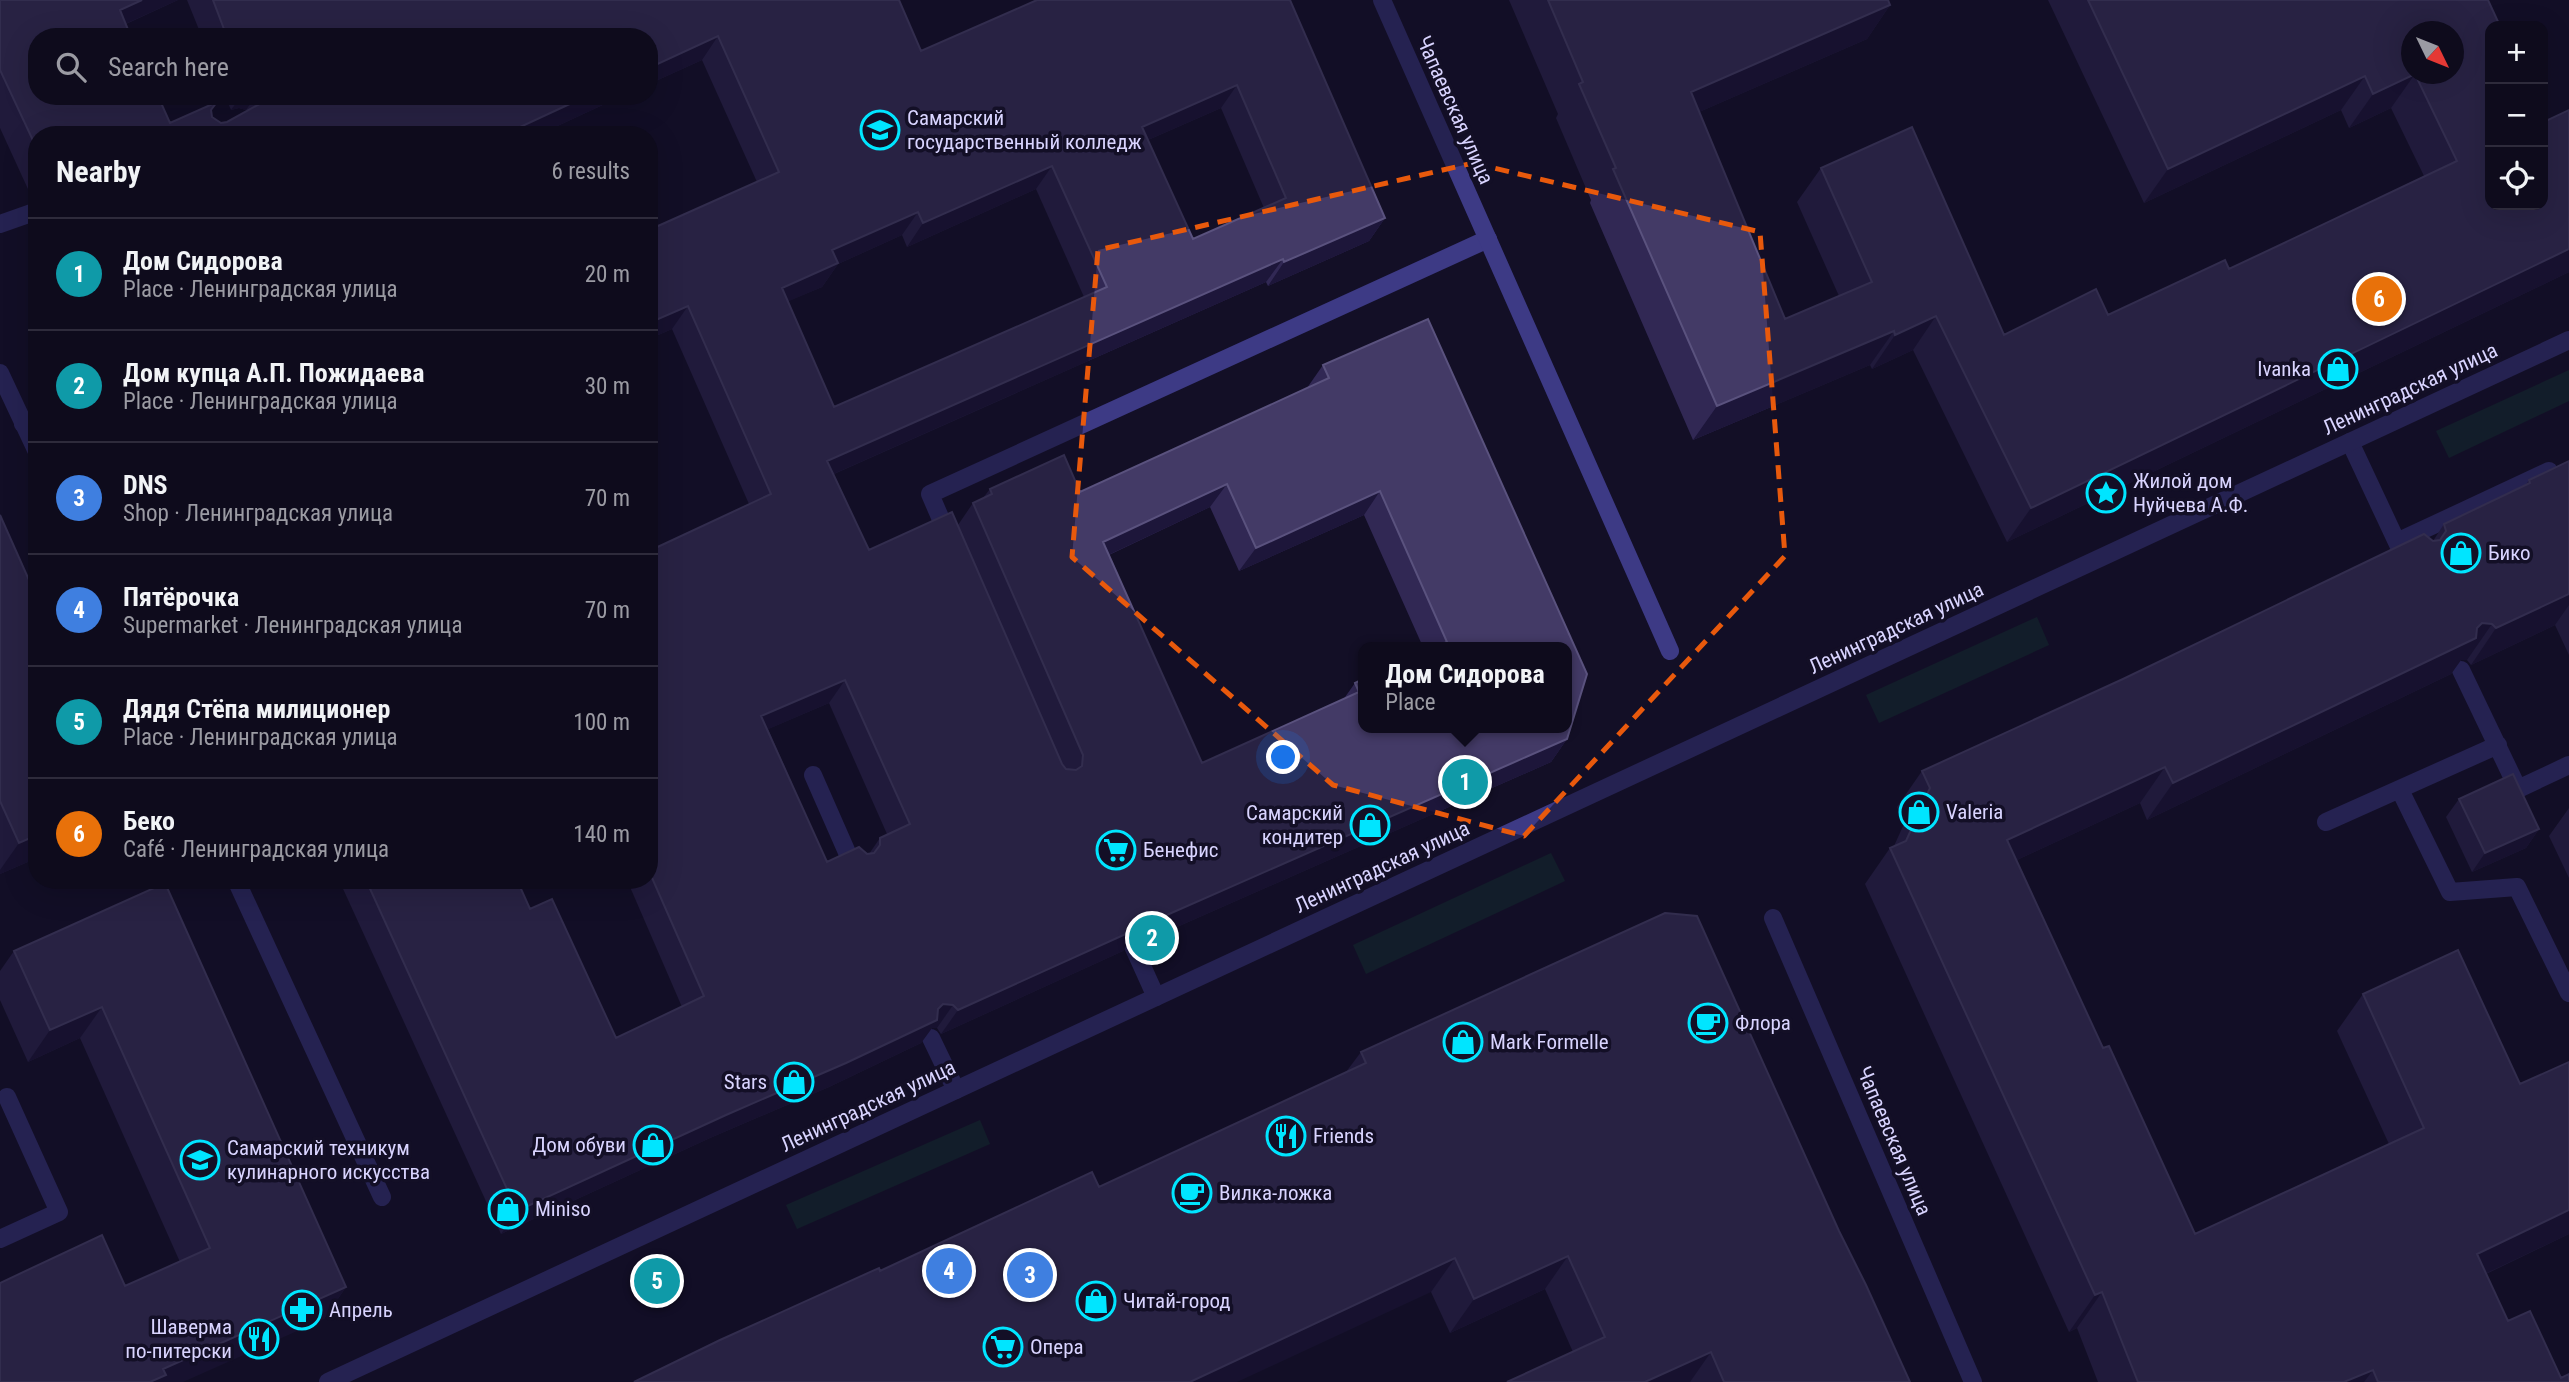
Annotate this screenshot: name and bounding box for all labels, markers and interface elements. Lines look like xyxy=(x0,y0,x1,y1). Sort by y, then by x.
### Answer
north arrow xyxy=(2401,21,2464,84)
map controls xyxy=(2485,21,2548,210)
button: + xyxy=(2485,21,2548,84)
search box xyxy=(28,28,658,105)
street label: Чапаевская улица xyxy=(1412,32,1498,188)
icon: search xyxy=(52,48,90,86)
text: Search here xyxy=(108,52,229,82)
button: − xyxy=(2485,84,2548,147)
place label: Самарский государственный колледж xyxy=(907,106,1142,154)
school or university icon: Самарский государственный колледж xyxy=(859,109,901,151)
button: locate xyxy=(2485,147,2548,210)
text: Nearby xyxy=(56,154,141,189)
text: 6 results xyxy=(552,158,630,185)
text: Дом Сидорова xyxy=(123,246,283,276)
text: 1 xyxy=(73,261,85,288)
text: 20 m xyxy=(585,261,630,288)
pin: 6 xyxy=(2356,273,2402,325)
text: Place · Ленинградская улица xyxy=(123,276,398,303)
street label: Ленинградская улица xyxy=(2319,338,2501,440)
shop icon: Ivanka xyxy=(2317,348,2359,390)
place label: Ivanka xyxy=(2257,357,2311,381)
text: Дом купца А.П. Пожидаева xyxy=(123,358,425,388)
text: 2 xyxy=(73,373,85,400)
text: 30 m xyxy=(585,373,630,400)
text: Place · Ленинградская улица xyxy=(123,388,398,415)
place label: Жилой дом Нуйчева А.Ф. xyxy=(2133,469,2248,517)
text: DNS xyxy=(123,470,168,500)
place icon: Жилой дом Нуйчева А.Ф. xyxy=(2085,472,2127,514)
text: 3 xyxy=(73,485,85,512)
text: 70 m xyxy=(585,485,630,512)
text: Shop · Ленинградская улица xyxy=(123,500,393,527)
shop icon: Бико xyxy=(2440,532,2482,574)
place label: Бико xyxy=(2488,541,2531,565)
street label: Ленинградская улица xyxy=(1805,577,1987,679)
text: Пятёрочка xyxy=(123,582,239,612)
text: 4 xyxy=(73,597,85,624)
text: 70 m xyxy=(585,597,630,624)
text: Supermarket · Ленинградская улица xyxy=(123,612,462,639)
popup xyxy=(1358,642,1572,733)
text: Дом Сидорова xyxy=(1385,659,1545,689)
text: Place xyxy=(1385,689,1436,716)
text: Дядя Стёпа милиционер xyxy=(123,694,390,724)
text: 5 xyxy=(73,709,85,736)
text: 100 m xyxy=(573,709,630,736)
text: Place · Ленинградская улица xyxy=(123,724,398,751)
your location xyxy=(1266,740,1300,774)
pin: 1 xyxy=(1442,756,1488,808)
shop icon: Valeria xyxy=(1898,791,1940,833)
place label: Valeria xyxy=(1946,800,2003,824)
place label: Самарский кондитер xyxy=(1246,801,1343,849)
shop icon: Самарский кондитер xyxy=(1349,804,1391,846)
text: Беко xyxy=(123,806,175,836)
street label: Ленинградская улица xyxy=(1291,816,1473,918)
text: 6 xyxy=(73,821,85,848)
text: 140 m xyxy=(573,821,630,848)
supermarket icon: Бенефис xyxy=(1095,829,1137,871)
text: Café · Ленинградская улица xyxy=(123,836,389,863)
place label: Бенефис xyxy=(1143,838,1219,862)
pin: 2 xyxy=(1129,912,1175,964)
cafe icon: Флора xyxy=(1687,1002,1729,1044)
place label: Флора xyxy=(1735,1011,1791,1035)
shop icon: Mark Formelle xyxy=(1442,1021,1484,1063)
place label: Mark Formelle xyxy=(1490,1030,1609,1054)
street label: Ленинградская улица xyxy=(777,1055,959,1157)
shop icon: Stars xyxy=(773,1061,815,1103)
street label: Чапаевская улица xyxy=(1852,1063,1936,1219)
place label: Stars xyxy=(724,1070,767,1094)
restaurant icon: Friends xyxy=(1265,1115,1307,1157)
shop icon: Дом обуви xyxy=(632,1124,674,1166)
place label: Friends xyxy=(1313,1124,1374,1148)
place label: Дом обуви xyxy=(532,1133,626,1157)
place label: Самарский техникум кулинарного искусства xyxy=(227,1136,430,1184)
school or university icon: Самарский техникум кулинарного искусства xyxy=(179,1139,221,1181)
cafe icon: Вилка-ложка xyxy=(1171,1172,1213,1214)
place label: Вилка-ложка xyxy=(1219,1181,1332,1205)
shop icon: Miniso xyxy=(487,1188,529,1230)
place label: Miniso xyxy=(535,1197,591,1221)
pin: 4 xyxy=(926,1245,972,1297)
pin: 3 xyxy=(1007,1249,1053,1301)
pin: 5 xyxy=(634,1255,680,1307)
shop icon: Читай-город xyxy=(1075,1280,1117,1322)
pharmacy icon: Апрель xyxy=(281,1289,323,1331)
place label: Читай-город xyxy=(1123,1289,1231,1313)
place label: Апрель xyxy=(329,1298,393,1322)
place label: Шаверма по-питерски xyxy=(125,1315,232,1363)
restaurant icon: Шаверма по-питерски xyxy=(238,1318,280,1360)
supermarket icon: Опера xyxy=(982,1326,1024,1368)
place label: Опера xyxy=(1030,1335,1084,1359)

